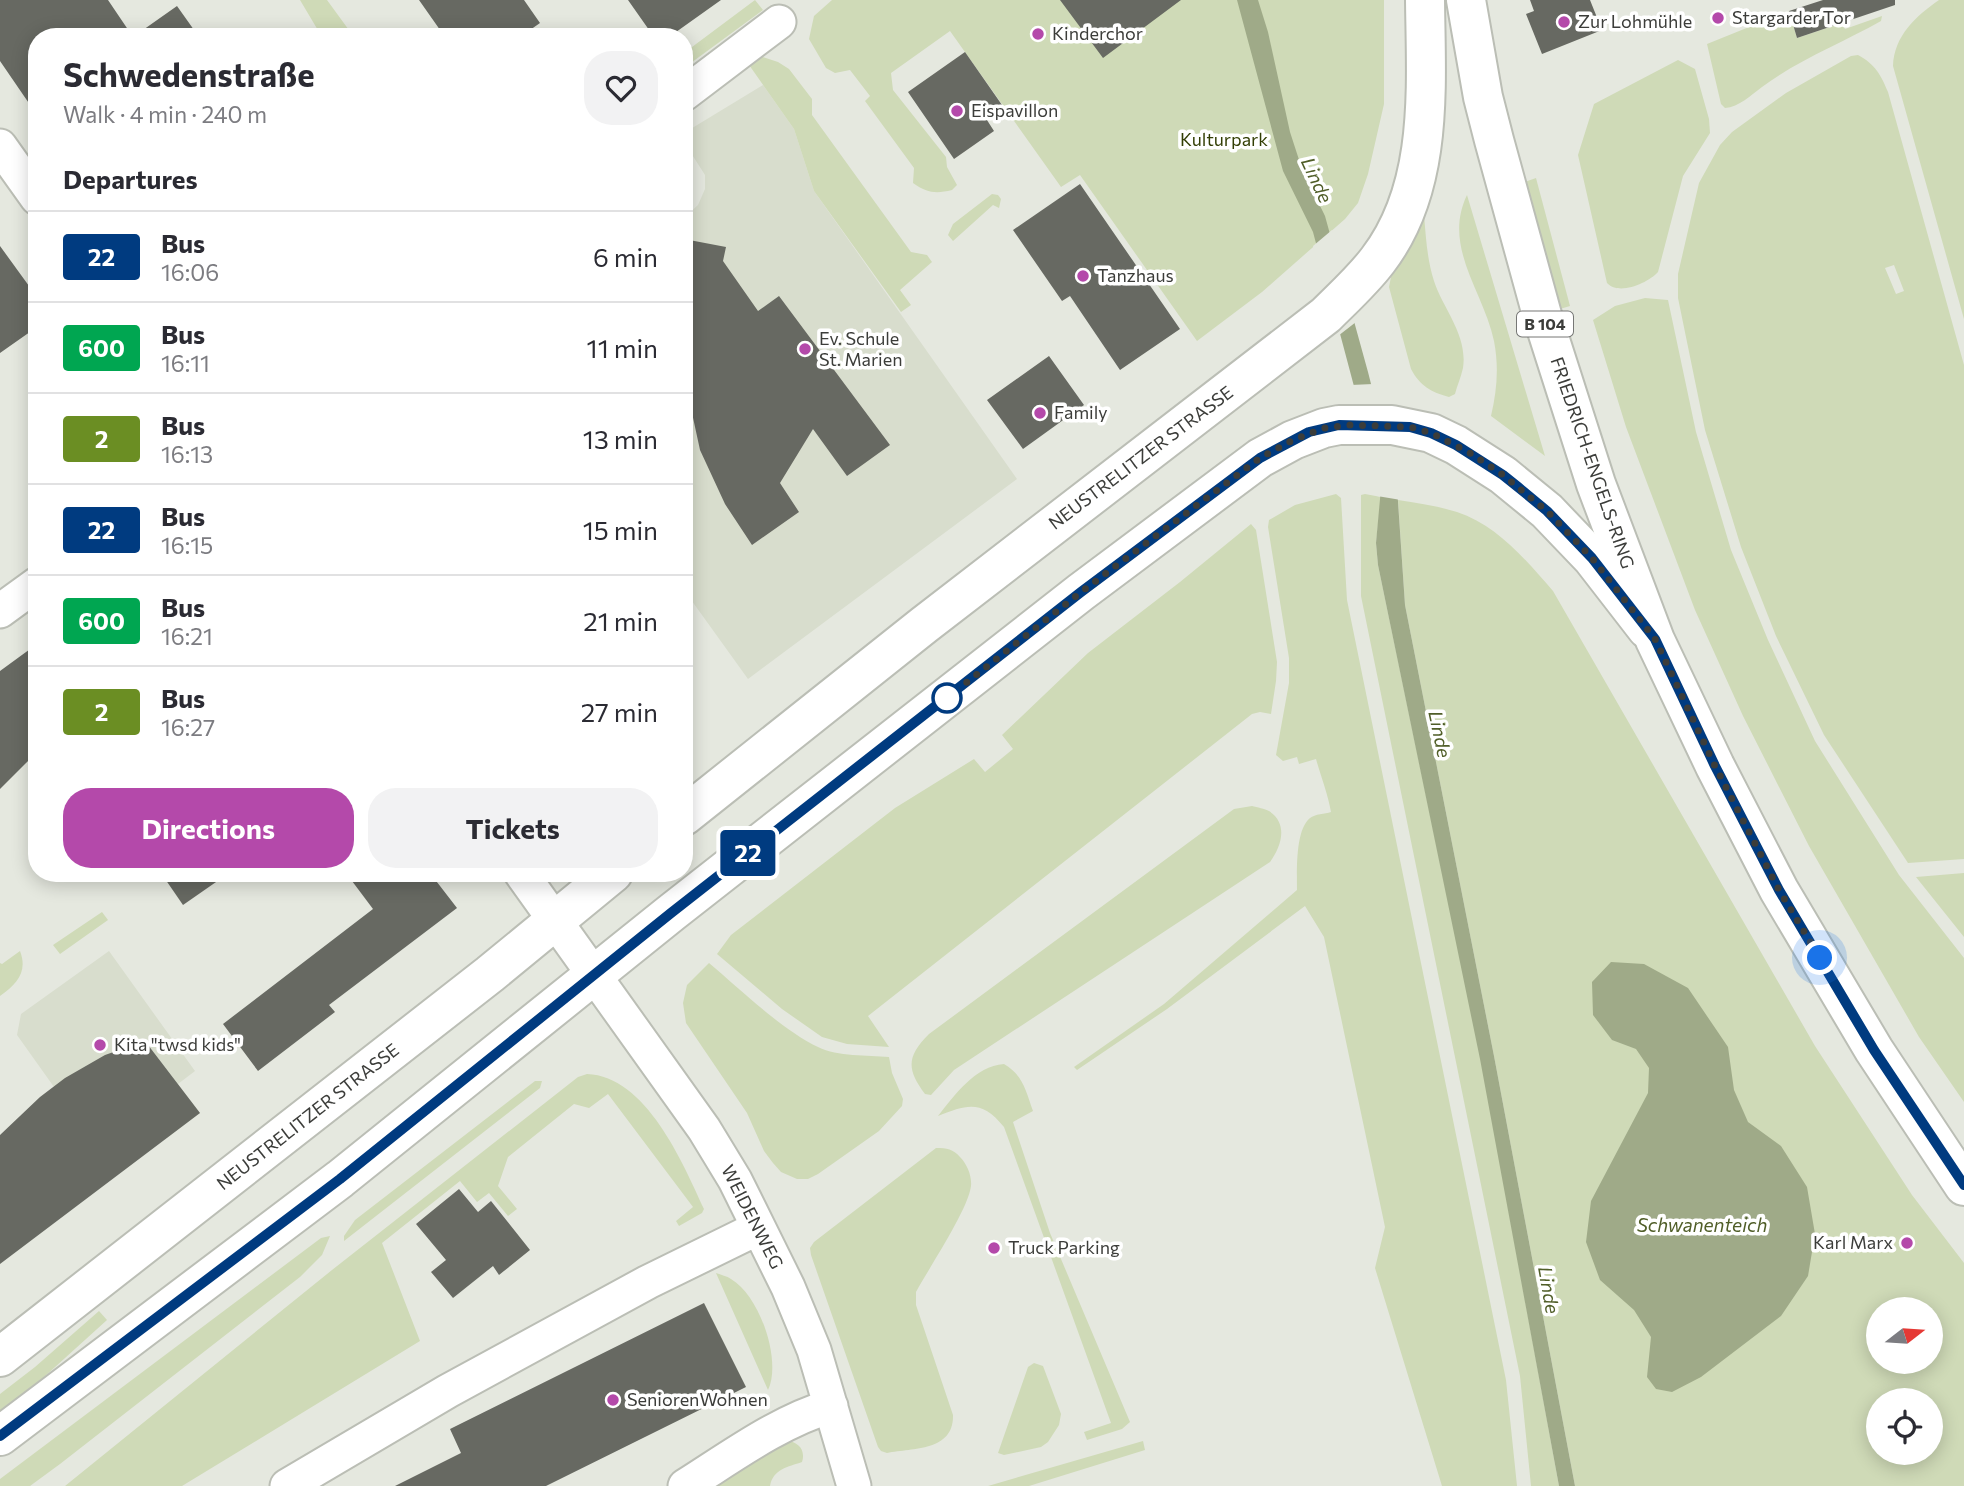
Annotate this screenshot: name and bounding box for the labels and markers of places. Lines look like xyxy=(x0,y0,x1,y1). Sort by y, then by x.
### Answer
place label: Stargarder Tor xyxy=(1732,6,1851,28)
place label: Zur Lohmühle xyxy=(1578,10,1692,32)
marker: Stargarder Tor xyxy=(1710,10,1726,26)
marker: Zur Lohmühle xyxy=(1556,14,1572,30)
place label: Kinderchor xyxy=(1052,22,1143,44)
marker: Kinderchor xyxy=(1030,26,1046,42)
place label: Eispavillon xyxy=(971,99,1058,121)
marker: Eispavillon xyxy=(949,103,965,119)
place label: Tanzhaus xyxy=(1097,264,1174,286)
marker: Tanzhaus xyxy=(1075,268,1091,284)
place label: Ev. Schule St. Marien xyxy=(819,327,903,370)
marker: Ev. Schule St. Marien xyxy=(797,341,813,357)
place label: Family xyxy=(1054,401,1108,423)
marker: Family xyxy=(1032,405,1048,421)
unlabelled marker xyxy=(932,683,962,713)
place label: Kita "twsd kids" xyxy=(114,1033,241,1055)
marker: Kita "twsd kids" xyxy=(92,1037,108,1053)
place label: Karl Marx xyxy=(1813,1231,1893,1253)
marker: Karl Marx xyxy=(1899,1235,1915,1251)
place label: Truck Parking xyxy=(1008,1236,1120,1258)
marker: Truck Parking xyxy=(986,1240,1002,1256)
place label: SeniorenWohnen xyxy=(627,1388,768,1410)
marker: SeniorenWohnen xyxy=(605,1392,621,1408)

